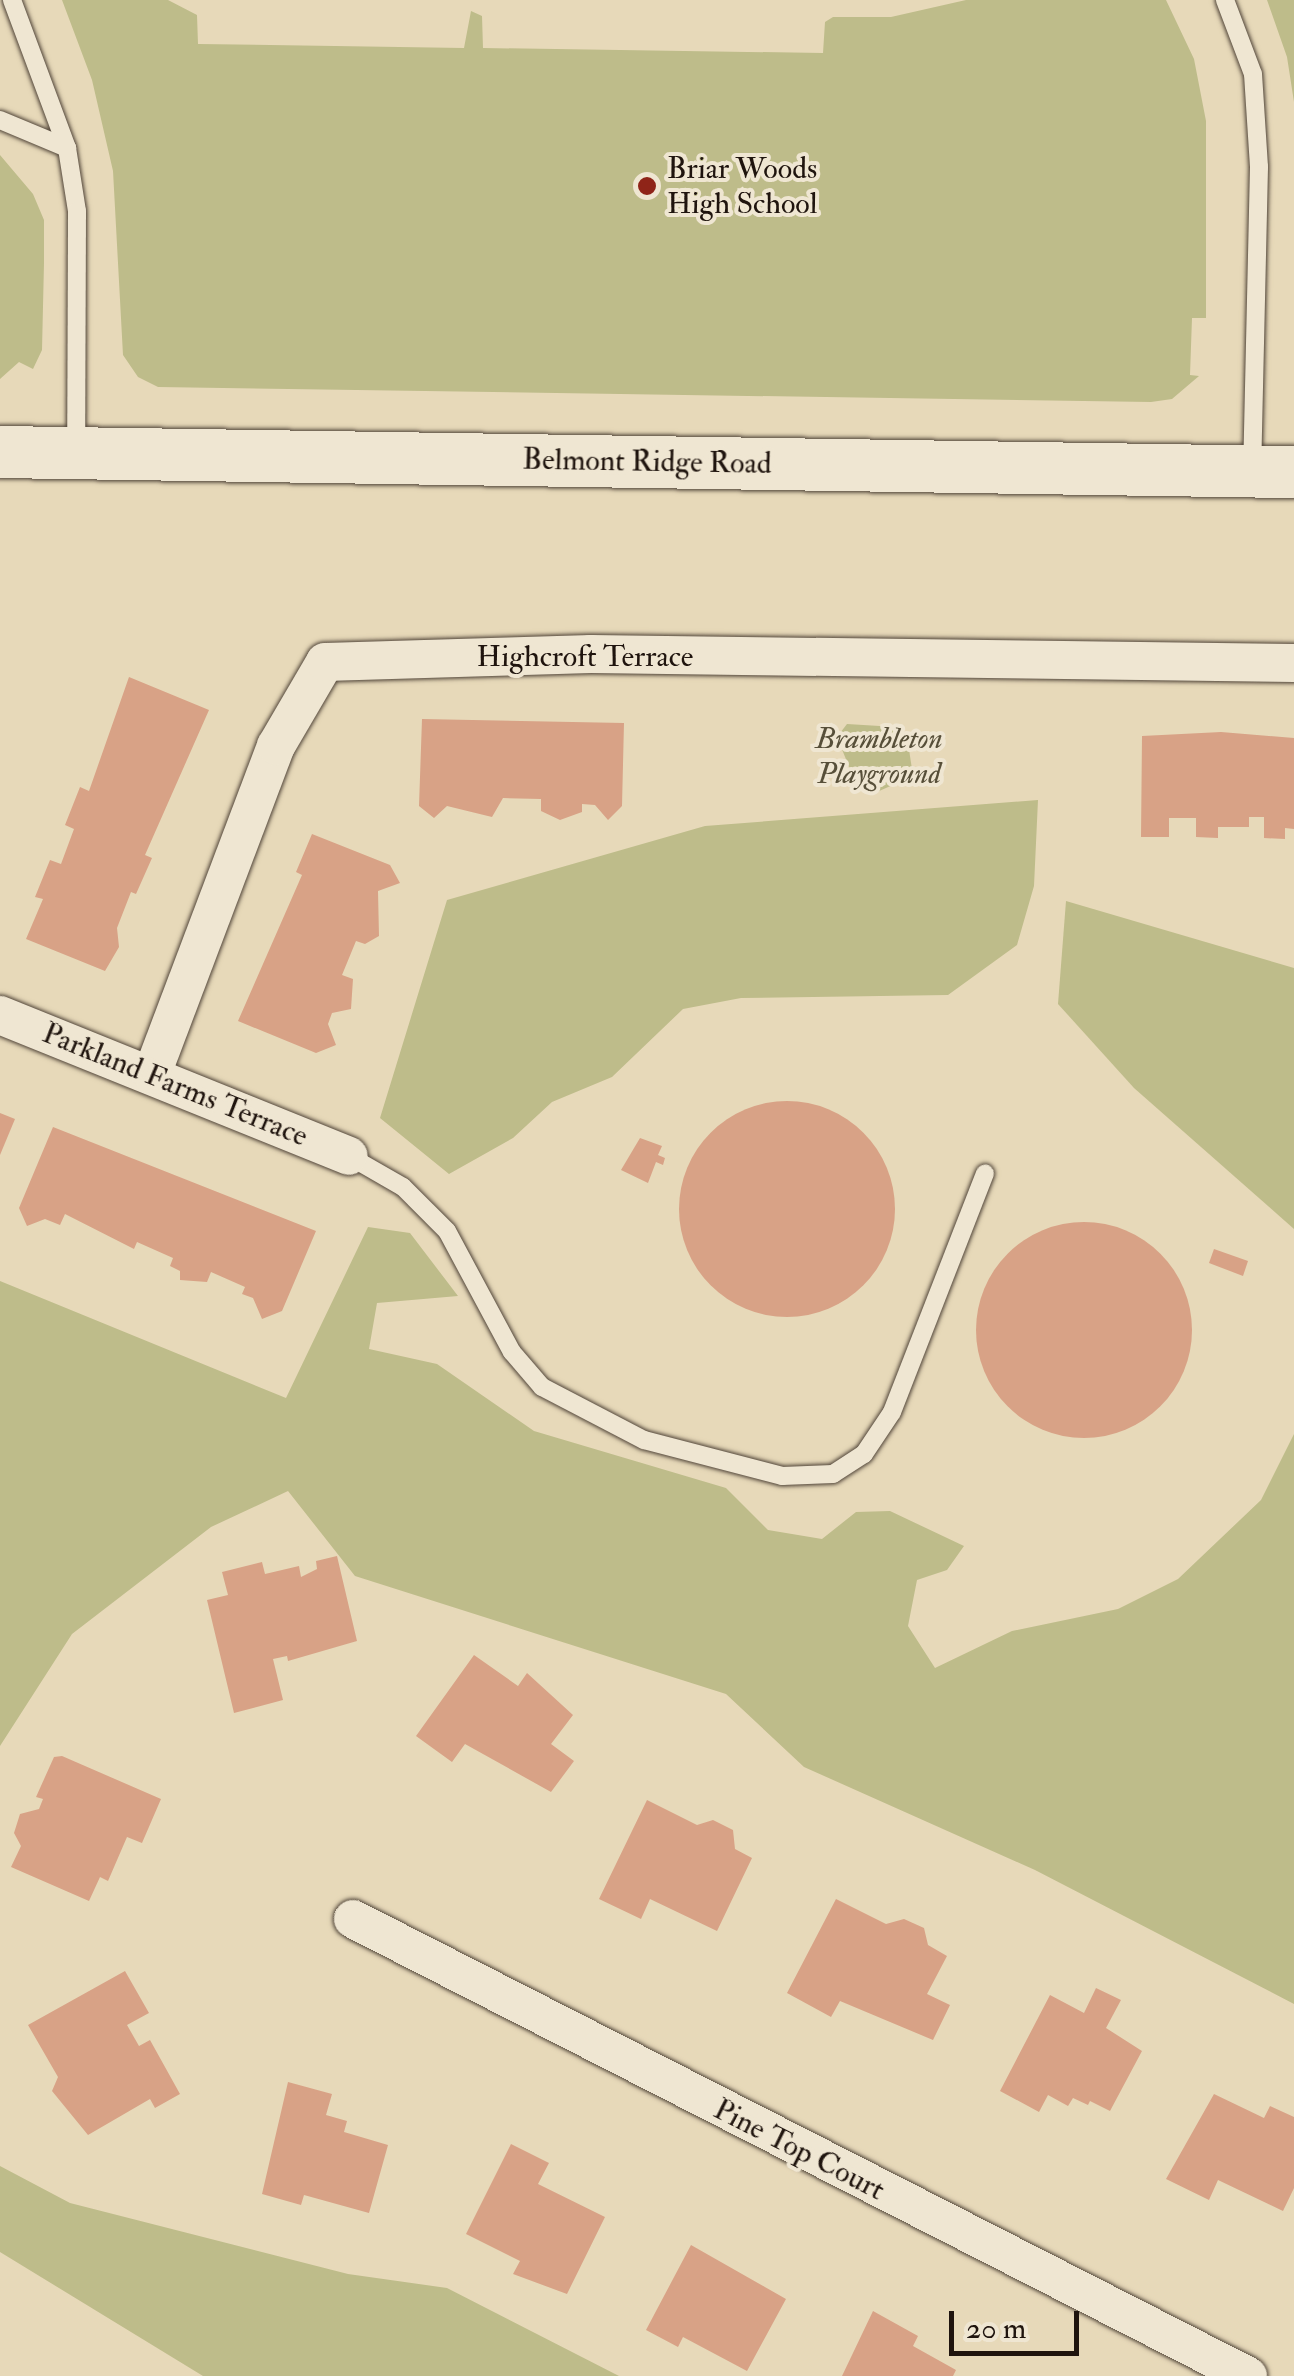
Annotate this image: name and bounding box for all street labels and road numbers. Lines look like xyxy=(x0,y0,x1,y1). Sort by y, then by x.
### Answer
street label: Belmont Ridge Road xyxy=(522,442,772,482)
street label: Highcroft Terrace xyxy=(477,639,693,675)
street label: Parkland Farms Terrace xyxy=(37,1015,313,1155)
street label: Pine Top Court xyxy=(708,2092,890,2208)

